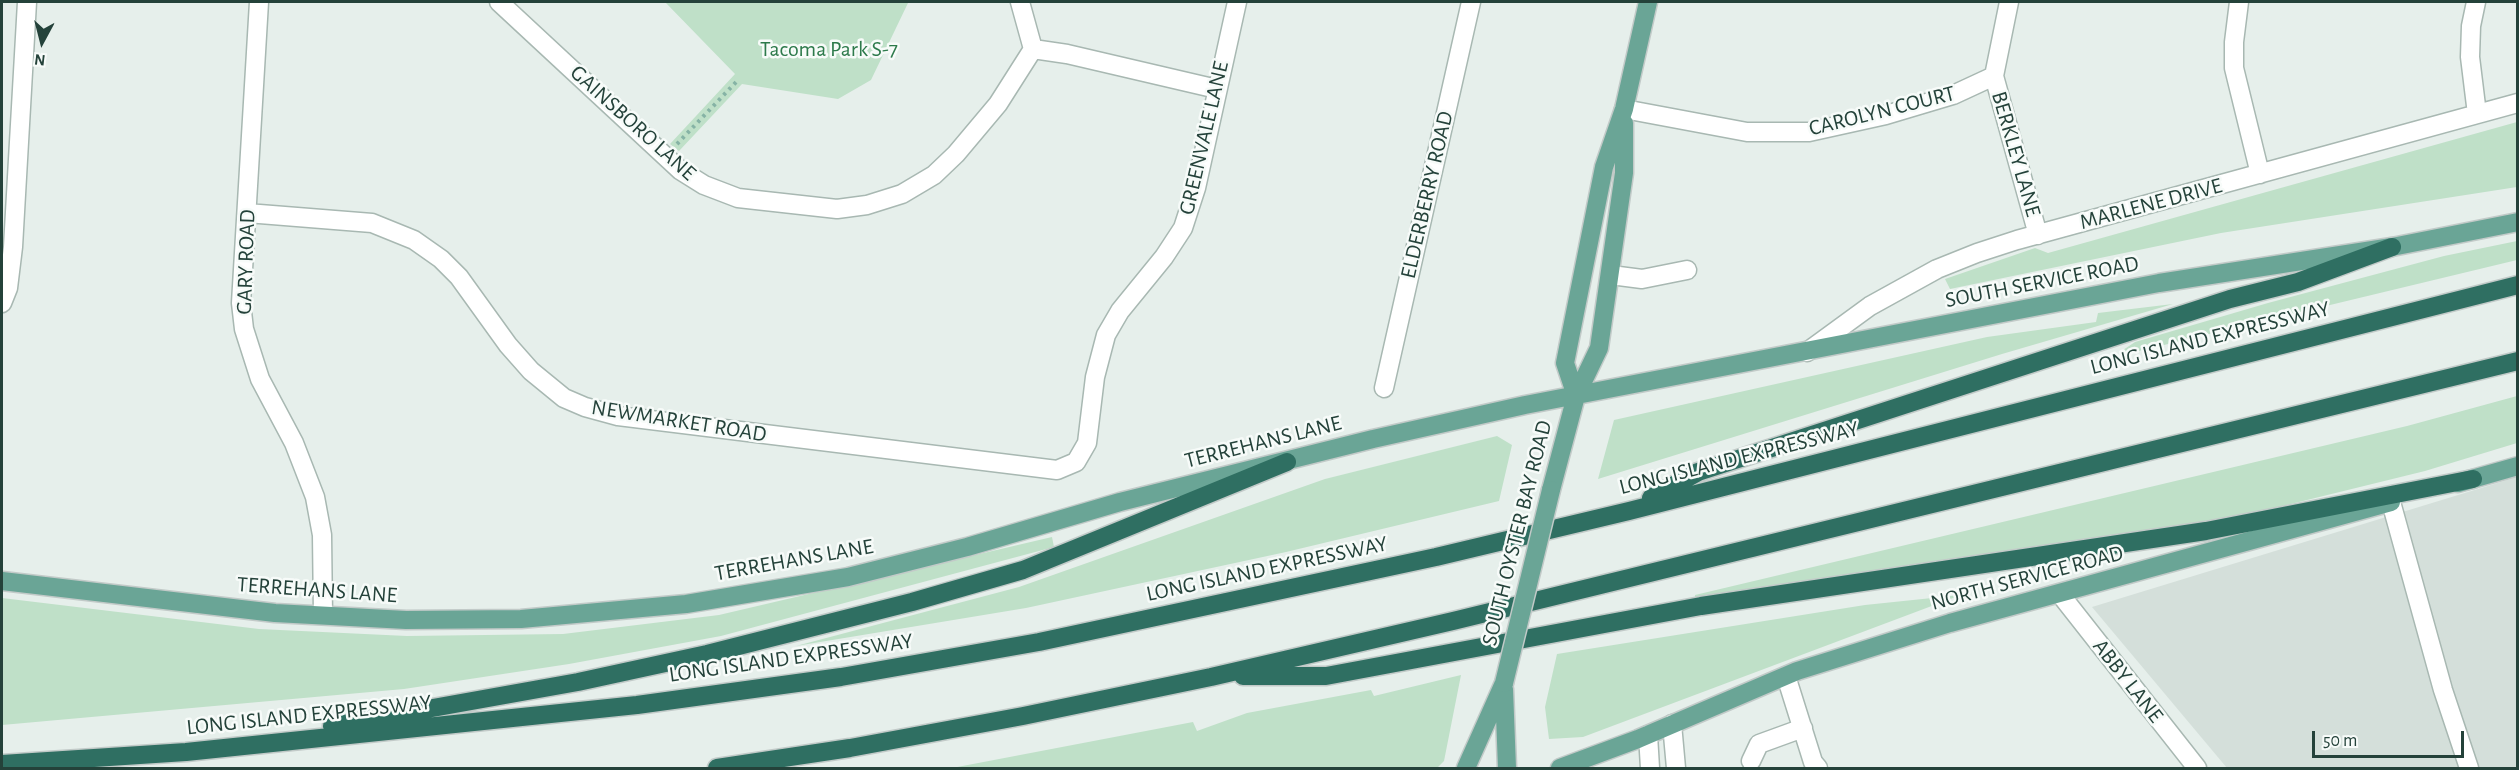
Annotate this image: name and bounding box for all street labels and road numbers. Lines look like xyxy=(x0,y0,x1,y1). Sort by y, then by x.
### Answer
street label: GREENVALE LANE xyxy=(1174,59,1234,217)
street label: GAINSBORO LANE xyxy=(565,60,701,186)
street label: CAROLYN COURT xyxy=(1806,80,1958,142)
street label: BERKLEY LANE xyxy=(1986,88,2046,220)
street label: ELDERBERRY ROAD xyxy=(1395,109,1459,281)
street label: MARLENE DRIVE xyxy=(2077,172,2225,236)
street label: GARY ROAD xyxy=(231,209,261,315)
street label: SOUTH SERVICE ROAD xyxy=(1943,250,2141,314)
street label: LONG ISLAND EXPRESSWAY xyxy=(2087,295,2333,381)
street label: NEWMARKET ROAD xyxy=(590,394,768,448)
street label: TERREHANS LANE xyxy=(1182,410,1344,474)
street label: LONG ISLAND EXPRESSWAY xyxy=(1616,415,1862,501)
street label: SOUTH OYSTER BAY ROAD xyxy=(1476,418,1558,648)
street label: LONG ISLAND EXPRESSWAY xyxy=(1144,531,1390,607)
street label: TERREHANS LANE xyxy=(713,533,875,587)
street label: NORTH SERVICE ROAD xyxy=(1928,540,2126,616)
street label: TERREHANS LANE xyxy=(236,571,398,609)
street label: LONG ISLAND EXPRESSWAY xyxy=(667,628,915,688)
street label: ABBY LANE xyxy=(2087,634,2169,728)
street label: LONG ISLAND EXPRESSWAY xyxy=(185,689,433,741)

